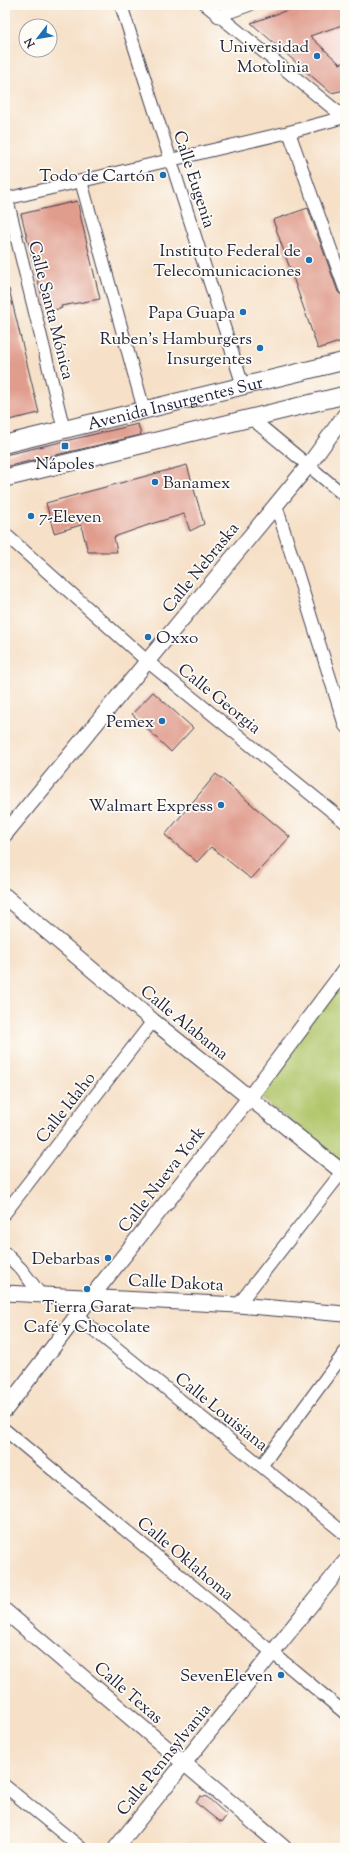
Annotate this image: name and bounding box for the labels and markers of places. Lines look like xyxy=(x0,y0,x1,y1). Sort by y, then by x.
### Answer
place label: Universidad Motolinia xyxy=(219,36,309,80)
marker: Universidad Motolinia xyxy=(312,51,322,61)
place label: Todo de Cartón xyxy=(39,165,155,189)
marker: Todo de Cartón xyxy=(158,170,168,180)
place label: Instituto Federal de Telecomunicaciones xyxy=(153,240,301,284)
marker: Instituto Federal de Telecomunicaciones xyxy=(304,255,314,265)
place label: Papa Guapa xyxy=(148,302,235,326)
marker: Papa Guapa xyxy=(238,307,248,317)
place label: Ruben's Hamburgers Insurgentes xyxy=(100,328,252,372)
marker: Ruben's Hamburgers Insurgentes xyxy=(255,343,265,353)
marker: Nápoles xyxy=(60,441,70,451)
place label: Nápoles xyxy=(36,453,95,477)
place label: Banamex xyxy=(163,472,230,496)
marker: Banamex xyxy=(150,477,160,487)
place label: 7-Eleven xyxy=(39,506,102,530)
marker: 7-Eleven xyxy=(26,511,36,521)
place label: Oxxo xyxy=(156,627,198,651)
marker: Oxxo xyxy=(143,632,153,642)
place label: Pemex xyxy=(106,711,154,735)
marker: Pemex xyxy=(157,716,167,726)
place label: Walmart Express xyxy=(89,795,213,819)
marker: Walmart Express xyxy=(216,800,226,810)
place label: Debarbas xyxy=(32,1248,100,1272)
marker: Debarbas xyxy=(103,1253,113,1263)
marker: Tierra Garat Café y Chocolate xyxy=(82,1284,92,1294)
place label: Tierra Garat Café y Chocolate xyxy=(24,1296,150,1340)
place label: SevenEleven xyxy=(180,1665,273,1689)
marker: SevenEleven xyxy=(276,1670,286,1680)

